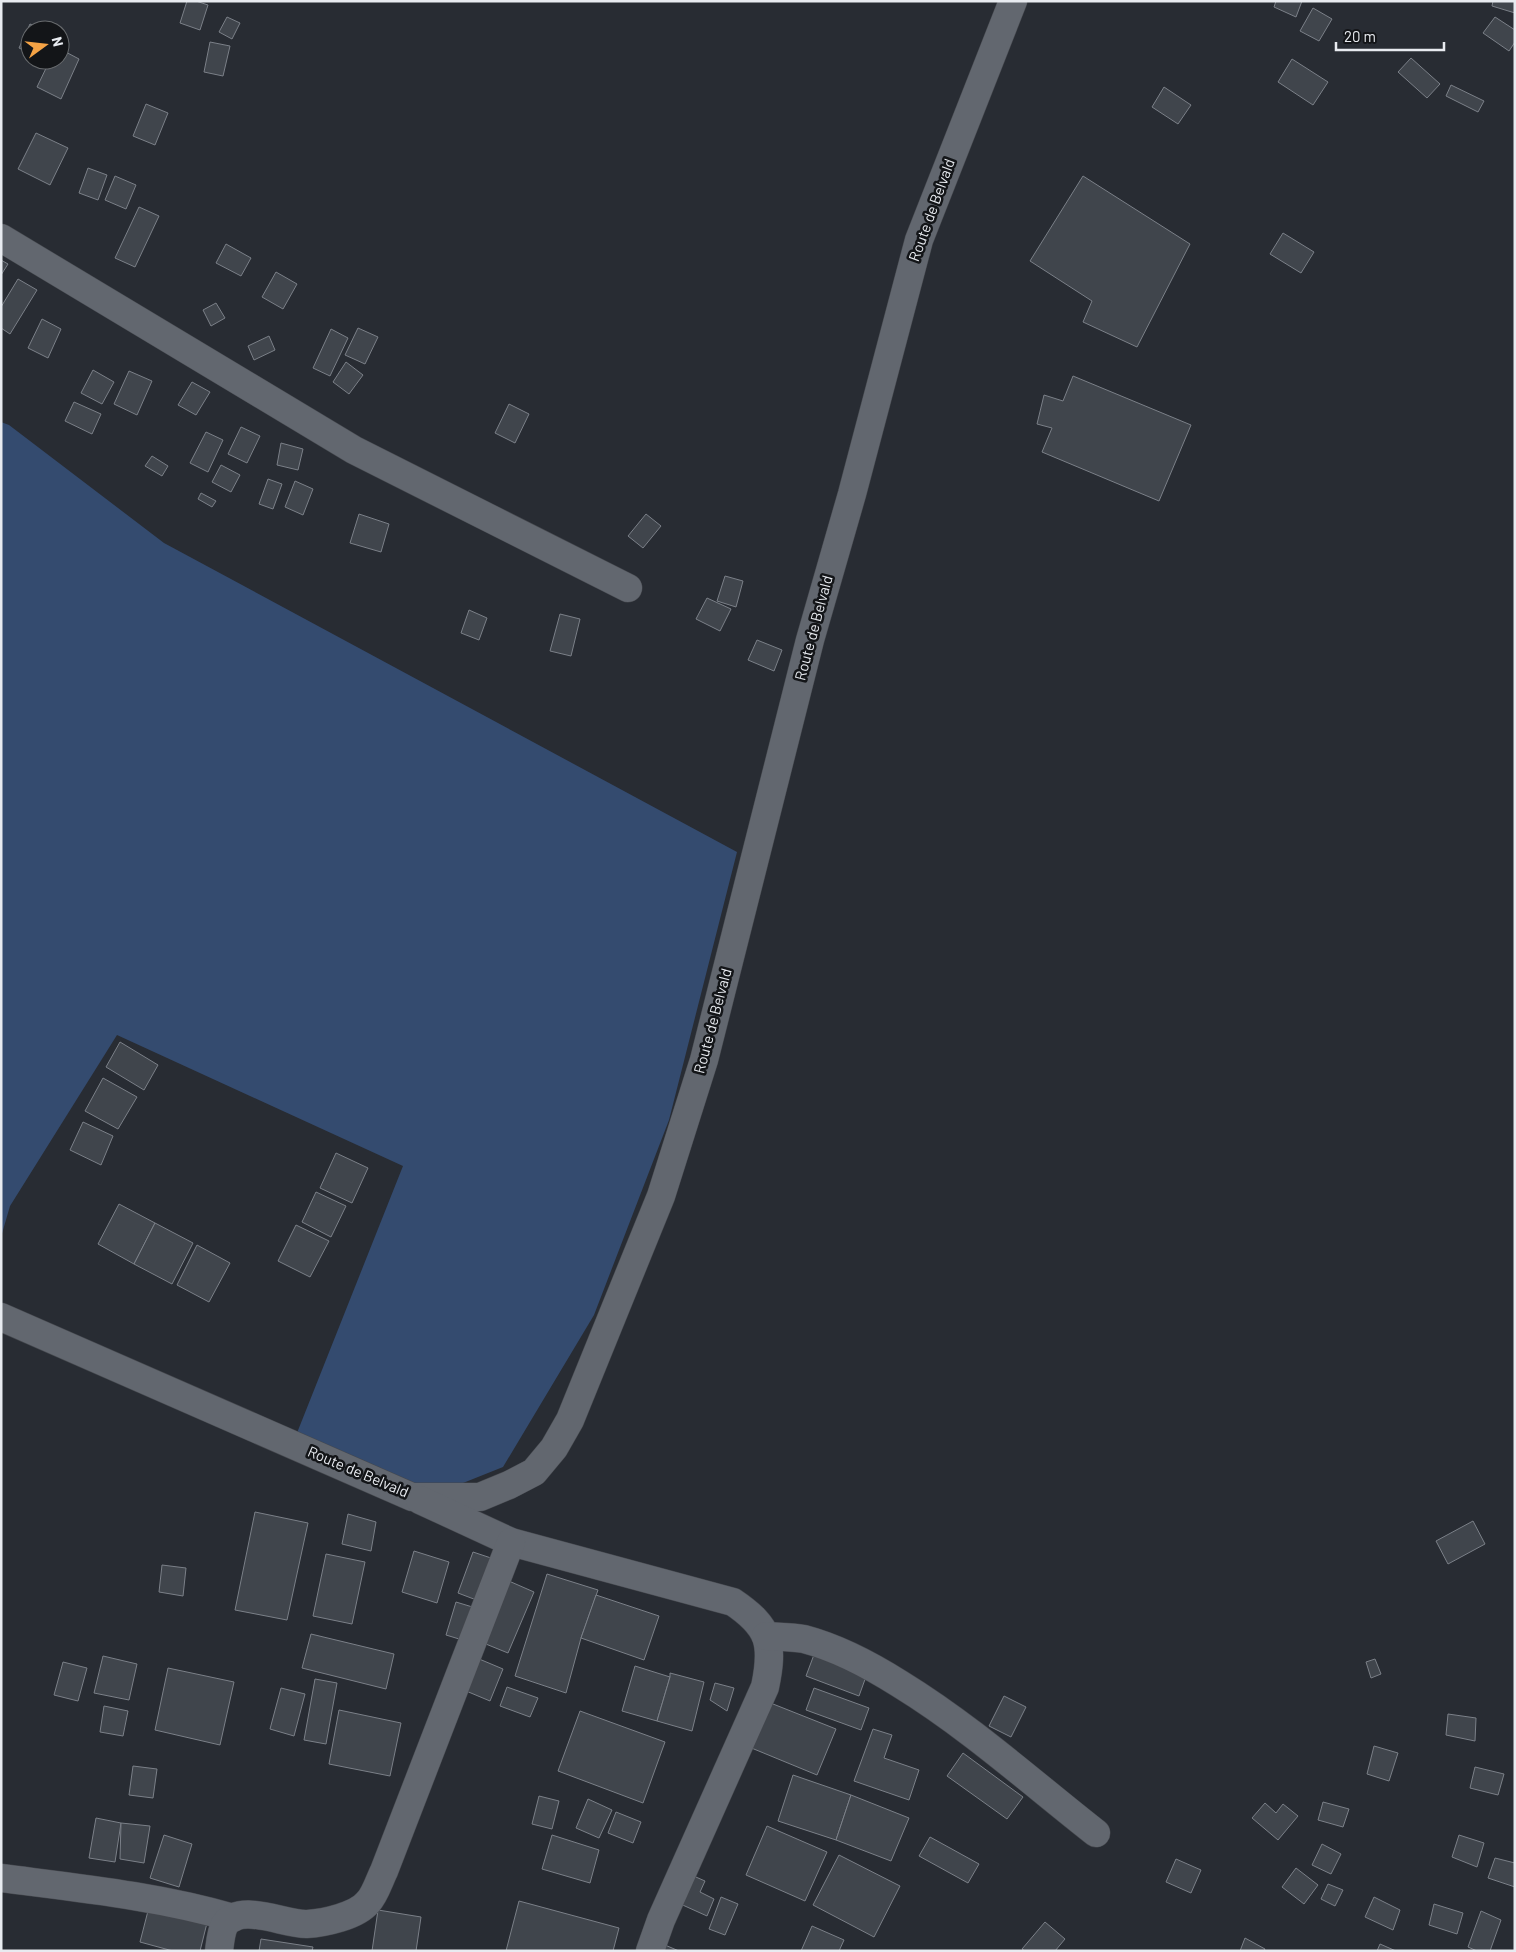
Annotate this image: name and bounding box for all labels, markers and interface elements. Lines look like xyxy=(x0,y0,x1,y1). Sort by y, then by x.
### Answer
north arrow xyxy=(20,20,70,70)
scale bar xyxy=(1336,20,1444,52)
text: 20 m xyxy=(1344,27,1376,45)
text: N xyxy=(49,35,67,48)
street label: Route de Belvald xyxy=(904,156,958,263)
street label: Route de Belvald xyxy=(790,573,836,682)
street label: Route de Belvald xyxy=(689,966,735,1075)
street label: Route de Belvald xyxy=(305,1442,412,1500)

